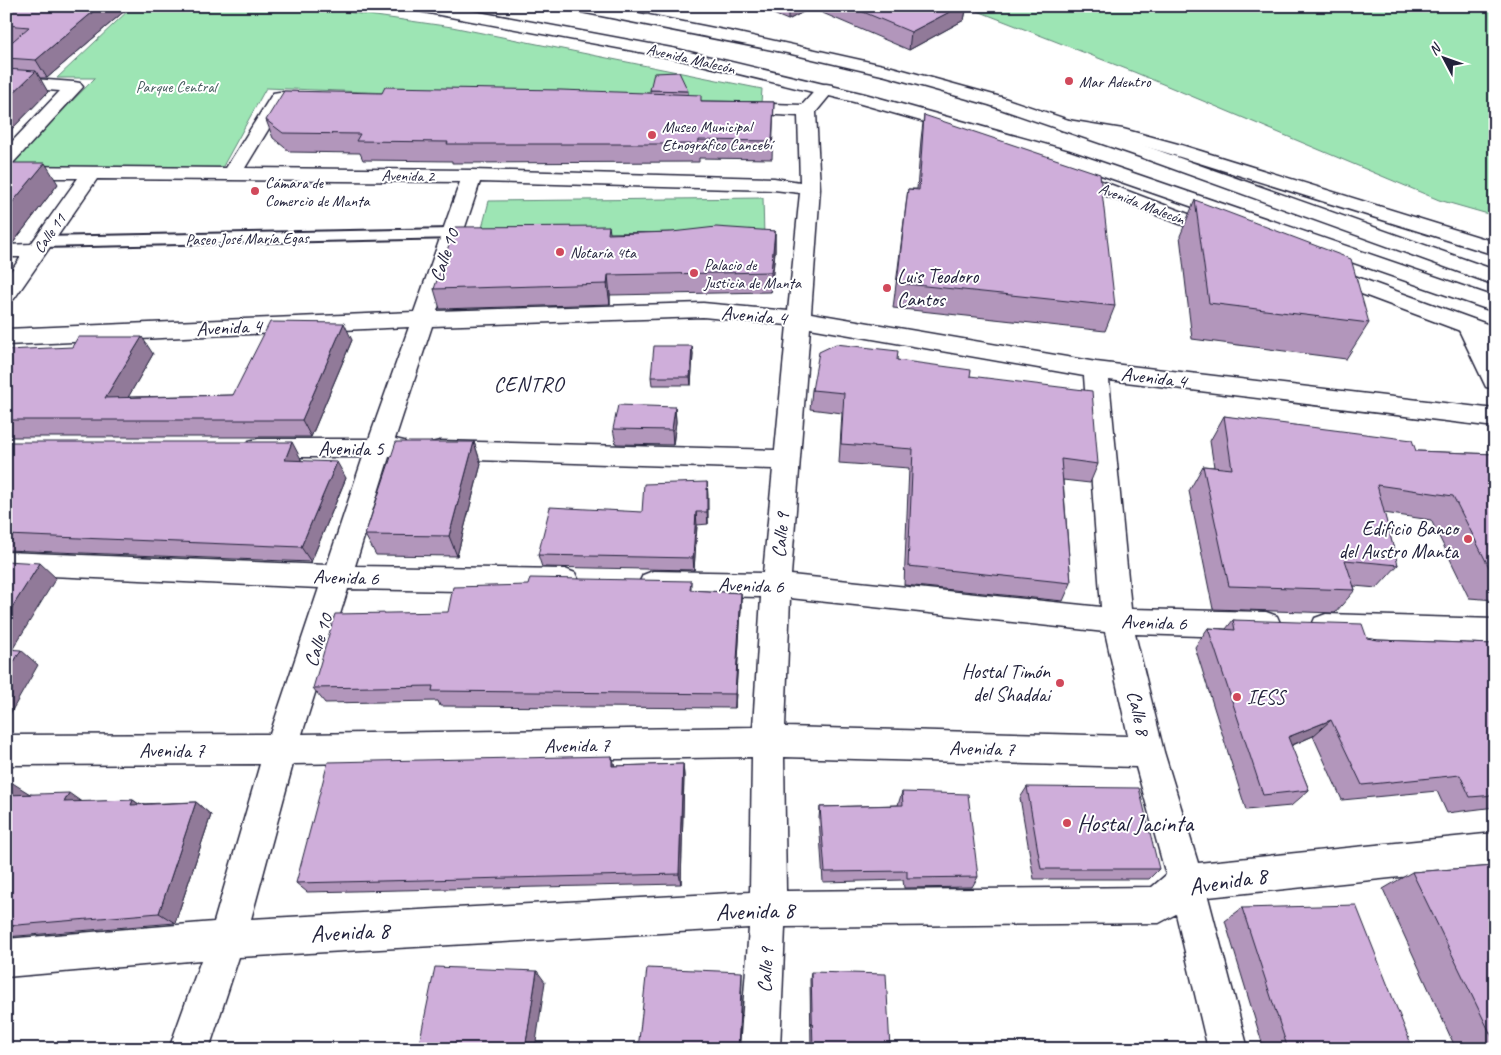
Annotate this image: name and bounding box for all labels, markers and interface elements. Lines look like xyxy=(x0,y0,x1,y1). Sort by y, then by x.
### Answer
north arrow xyxy=(1418,32,1468,82)
street label: Avenida Malecón xyxy=(645,39,738,79)
text: N xyxy=(1425,39,1445,59)
place label: Mar Adentro xyxy=(1079,72,1152,92)
marker: Mar Adentro xyxy=(1063,75,1075,87)
park label: Parque Central xyxy=(136,77,220,97)
place label: Museo Municipal Etnográfico Cancebí xyxy=(662,117,775,155)
marker: Museo Municipal Etnográfico Cancebí xyxy=(646,129,658,141)
street label: Avenida 2 xyxy=(382,166,436,186)
place label: Cámara de Comercio de Manta xyxy=(265,173,371,211)
street label: Avenida Malecón xyxy=(1096,178,1188,230)
marker: Cámara de Comercio de Manta xyxy=(249,185,261,197)
street label: Calle 11 xyxy=(29,209,71,257)
street label: Calle 10 xyxy=(424,224,466,285)
street label: Paseo José María Egas xyxy=(185,228,310,250)
place label: Notaría 4ta xyxy=(570,243,637,263)
marker: Notaría 4ta xyxy=(554,246,566,258)
place label: Palacio de Justicia de Manta xyxy=(703,255,802,293)
place label: Luis Teodoro Cantos xyxy=(897,264,979,312)
marker: Palacio de Justicia de Manta xyxy=(688,267,700,279)
marker: Luis Teodoro Cantos xyxy=(881,282,893,294)
street label: Avenida 4 xyxy=(720,300,790,331)
street label: Avenida 4 xyxy=(196,313,264,342)
street label: Avenida 4 xyxy=(1120,361,1190,394)
district label: CENTRO xyxy=(494,371,566,397)
street label: Avenida 5 xyxy=(318,436,385,461)
street label: Calle 9 xyxy=(766,509,795,559)
place label: Edificio Banco del Austro Manta xyxy=(1339,516,1460,564)
marker: Edificio Banco del Austro Manta xyxy=(1462,533,1474,545)
street label: Avenida 6 xyxy=(313,564,380,591)
street label: Avenida 6 xyxy=(718,572,785,599)
street label: Calle 10 xyxy=(298,609,339,670)
street label: Avenida 6 xyxy=(1121,609,1188,636)
place label: Hostal Timón del Shaddai xyxy=(962,659,1052,707)
marker: Hostal Timón del Shaddai xyxy=(1054,677,1066,689)
place label: IESS xyxy=(1247,685,1287,710)
street label: Calle 8 xyxy=(1121,688,1156,740)
marker: IESS xyxy=(1231,691,1243,703)
street label: Avenida 7 xyxy=(544,732,611,759)
street label: Avenida 7 xyxy=(949,735,1016,762)
street label: Avenida 7 xyxy=(139,738,206,763)
place label: Hostal Jacinta xyxy=(1077,808,1195,838)
marker: Hostal Jacinta xyxy=(1061,817,1073,829)
street label: Avenida 8 xyxy=(1187,860,1271,902)
street label: Avenida 8 xyxy=(715,895,797,927)
street label: Avenida 8 xyxy=(310,915,392,949)
street label: Calle 9 xyxy=(752,945,779,993)

